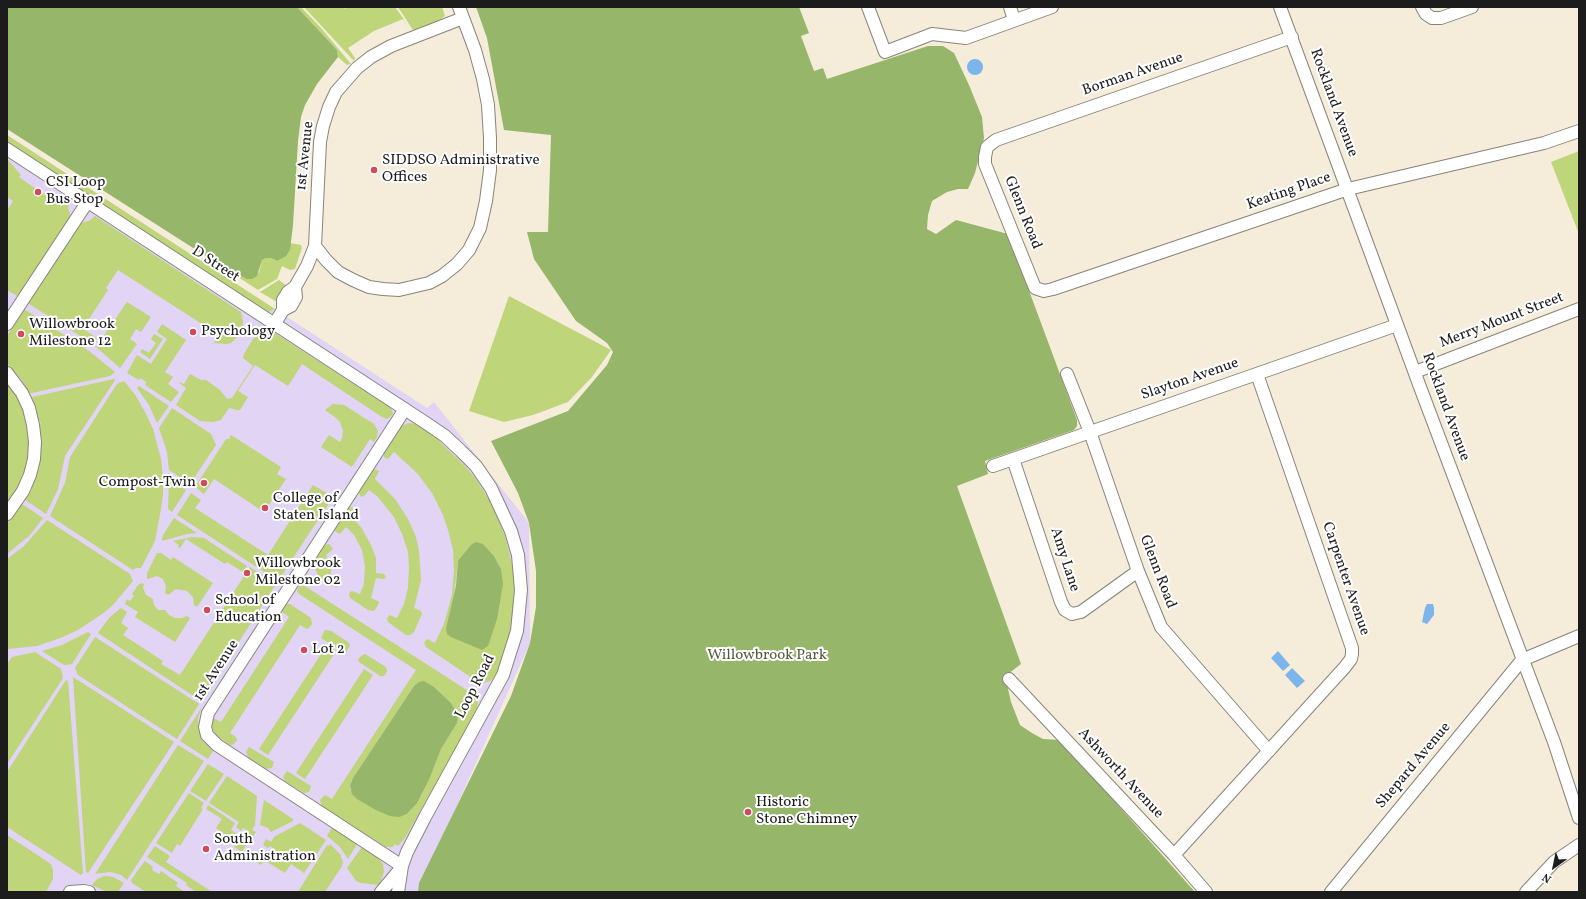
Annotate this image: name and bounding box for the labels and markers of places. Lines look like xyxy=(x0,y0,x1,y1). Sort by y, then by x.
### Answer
place label: SIDDSO Administrative Offices xyxy=(382,152,540,187)
marker: SIDDSO Administrative Offices xyxy=(369,165,379,175)
place label: CSI Loop Bus Stop xyxy=(46,174,105,209)
marker: CSI Loop Bus Stop xyxy=(33,187,43,197)
place label: Willowbrook Milestone 12 xyxy=(29,316,115,351)
place label: Psychology xyxy=(201,323,275,341)
marker: Psychology xyxy=(188,327,198,337)
marker: Willowbrook Milestone 12 xyxy=(16,329,26,339)
place label: Compost-Twin xyxy=(99,474,196,492)
marker: Compost-Twin xyxy=(199,478,209,488)
place label: College of Staten Island xyxy=(273,490,359,525)
marker: College of Staten Island xyxy=(260,503,270,513)
place label: Willowbrook Milestone 02 xyxy=(255,555,341,590)
marker: Willowbrook Milestone 02 xyxy=(242,568,252,578)
place label: School of Education xyxy=(215,592,282,627)
marker: School of Education xyxy=(202,605,212,615)
place label: Lot 2 xyxy=(312,641,345,659)
marker: Lot 2 xyxy=(299,645,309,655)
place label: Historic Stone Chimney xyxy=(756,794,857,829)
marker: Historic Stone Chimney xyxy=(743,807,753,817)
place label: South Administration xyxy=(214,831,316,866)
marker: South Administration xyxy=(201,844,211,854)

